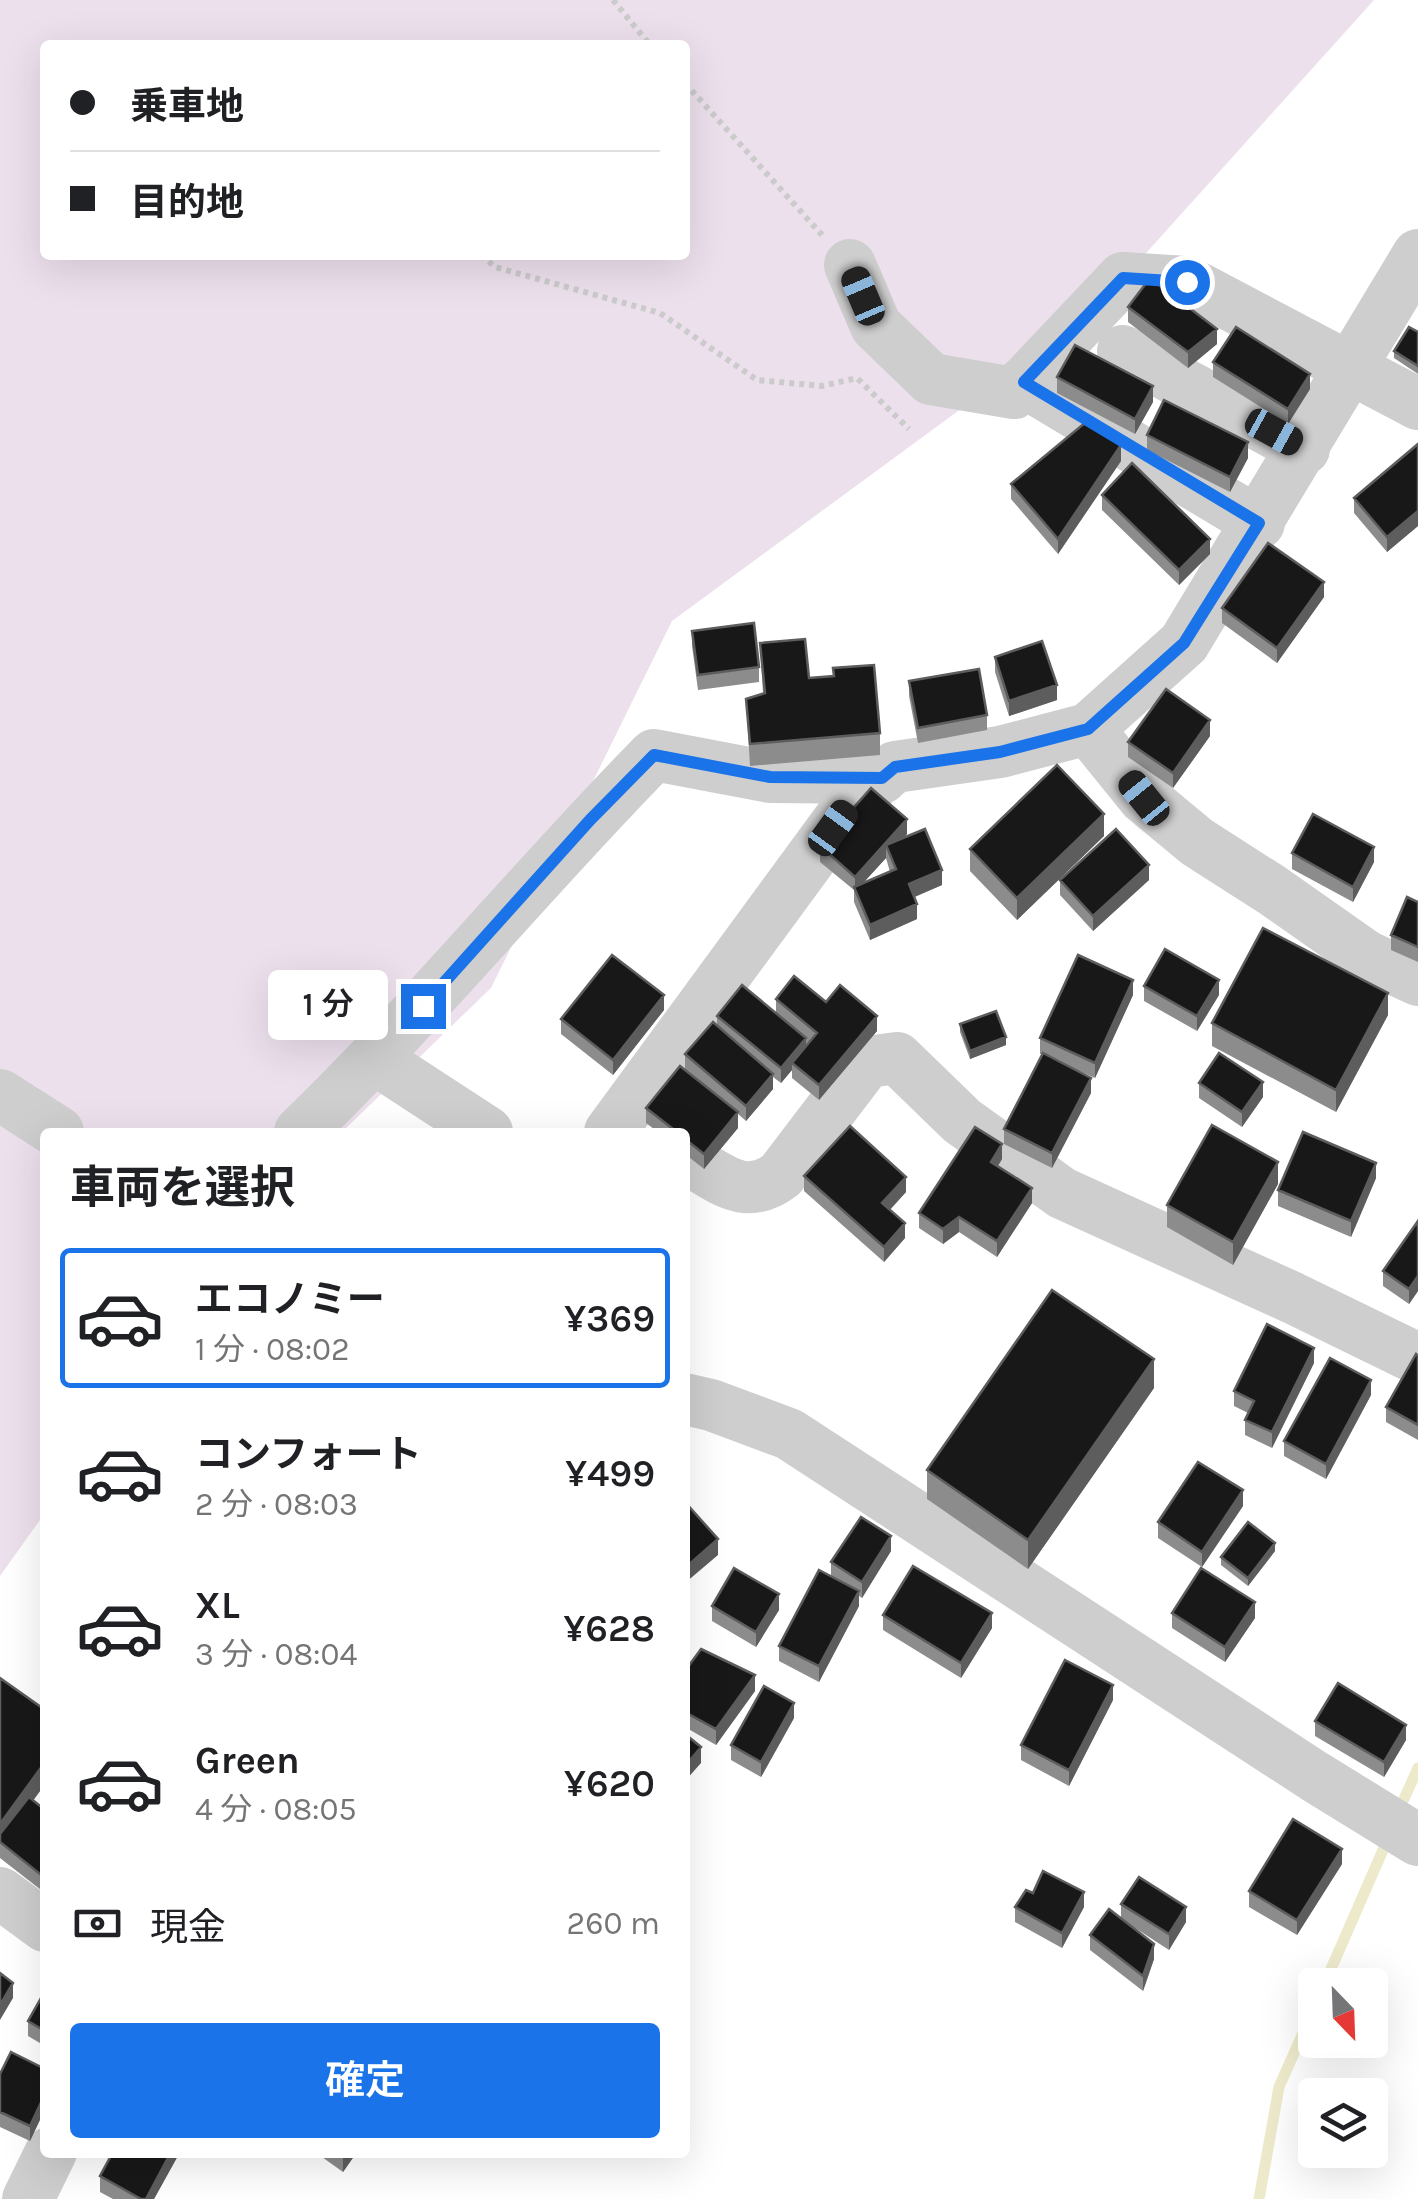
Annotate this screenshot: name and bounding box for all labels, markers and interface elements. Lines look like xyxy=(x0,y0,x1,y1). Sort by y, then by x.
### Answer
text: 乗車地 xyxy=(130,84,244,129)
text: 目的地 xyxy=(130,180,244,225)
route start xyxy=(1165,260,1210,305)
car xyxy=(837,263,889,329)
car xyxy=(1240,404,1308,460)
car xyxy=(1113,765,1175,831)
car xyxy=(803,795,863,861)
callout: 1 分 xyxy=(268,971,388,1041)
route end xyxy=(401,984,446,1029)
text: 1 分 xyxy=(302,986,354,1023)
text: 車両を選択 xyxy=(70,1162,295,1214)
icon: car xyxy=(75,1273,165,1363)
text: エコノミー xyxy=(195,1277,385,1322)
text: ¥369 xyxy=(564,1296,655,1341)
text: 1 分 · 08:02 xyxy=(195,1331,350,1368)
icon: car xyxy=(75,1428,165,1518)
text: コンフォート xyxy=(195,1432,422,1477)
text: ¥499 xyxy=(565,1451,655,1496)
text: 2 分 · 08:03 xyxy=(195,1486,358,1523)
icon: car xyxy=(75,1583,165,1673)
text: XL xyxy=(195,1583,240,1628)
text: ¥628 xyxy=(563,1606,655,1651)
text: 3 分 · 08:04 xyxy=(195,1636,357,1673)
icon: car xyxy=(75,1738,165,1828)
text: Green xyxy=(195,1738,300,1783)
text: ¥620 xyxy=(564,1761,655,1806)
text: 4 分 · 08:05 xyxy=(195,1791,356,1828)
icon: cash xyxy=(70,1896,125,1951)
text: 現金 xyxy=(150,1905,226,1950)
text: 260 m xyxy=(567,1905,660,1942)
north arrow xyxy=(1298,1968,1388,2058)
map controls xyxy=(1298,1968,1388,2168)
button: 確定 xyxy=(70,2023,660,2138)
button: layers xyxy=(1298,2078,1388,2168)

